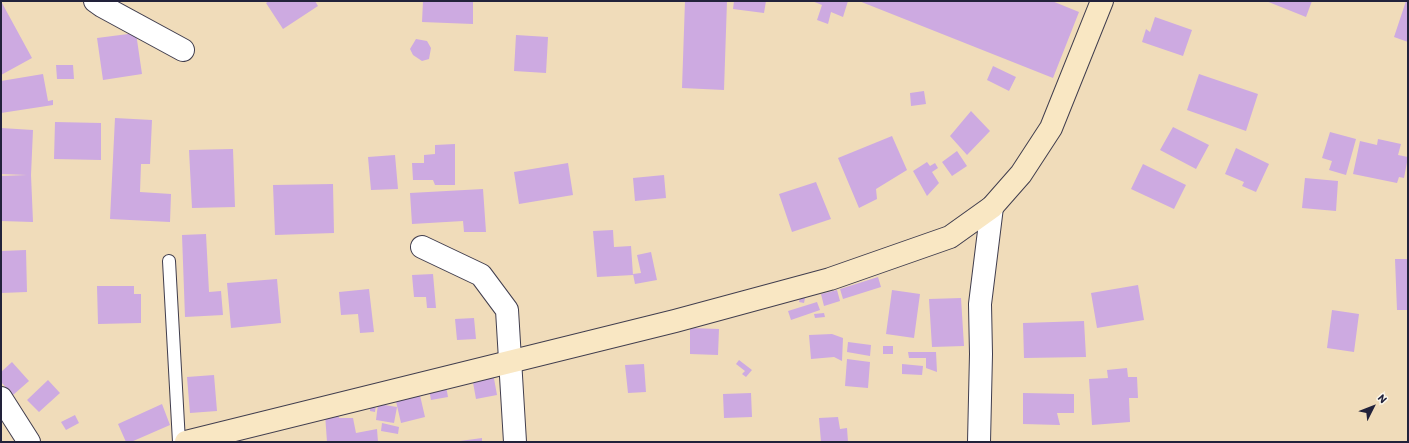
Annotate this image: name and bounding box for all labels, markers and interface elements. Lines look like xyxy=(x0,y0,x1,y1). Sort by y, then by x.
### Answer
north arrow xyxy=(1353,387,1393,427)
text: N xyxy=(1375,392,1390,406)

